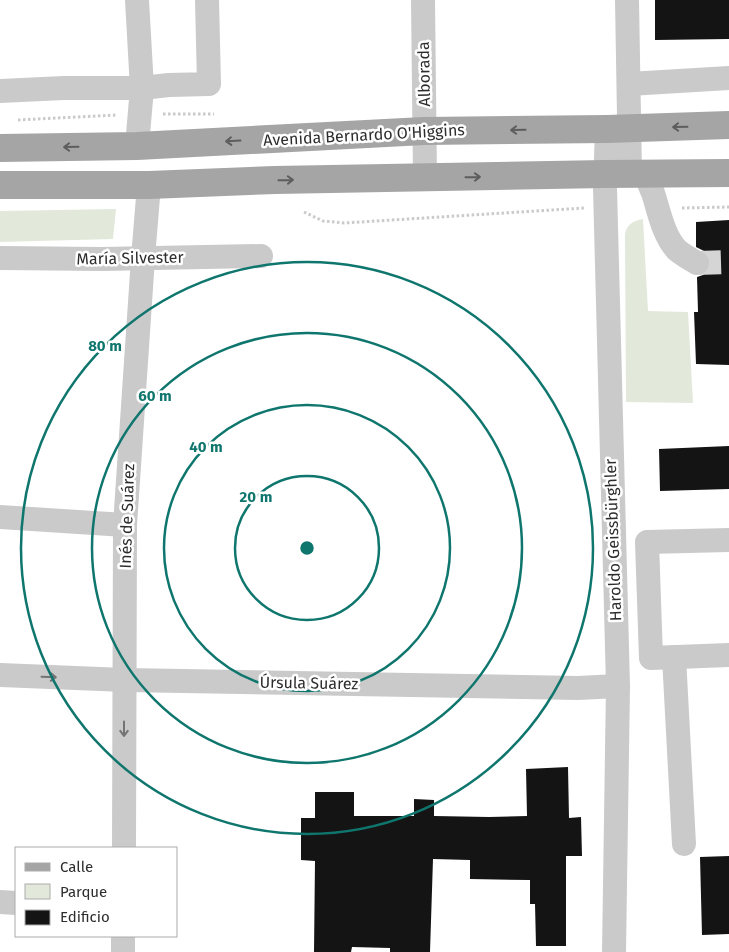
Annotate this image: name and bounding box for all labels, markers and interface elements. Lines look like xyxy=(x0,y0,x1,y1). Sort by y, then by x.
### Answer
street label: Alborada xyxy=(414,41,434,107)
street label: Avenida Bernardo O'Higgins xyxy=(263,120,465,150)
one-way arrow xyxy=(673,122,689,131)
one-way arrow xyxy=(510,125,526,135)
one-way arrow xyxy=(225,137,241,146)
one-way arrow xyxy=(63,142,79,152)
one-way arrow xyxy=(465,172,481,182)
one-way arrow xyxy=(277,175,293,185)
street label: María Silvester xyxy=(76,248,184,268)
text: 80 m xyxy=(88,337,122,355)
text: 60 m xyxy=(138,387,172,405)
text: 40 m xyxy=(189,438,223,456)
street label: Haroldo Geissbürghler xyxy=(601,458,625,622)
street label: Inés de Suárez xyxy=(116,463,138,569)
text: 20 m xyxy=(240,488,272,506)
centre of rings xyxy=(298,539,316,557)
one-way arrow xyxy=(40,672,56,682)
street label: Úrsula Suárez xyxy=(259,672,359,693)
one-way arrow xyxy=(119,720,129,736)
legend xyxy=(15,847,178,937)
text: Calle xyxy=(60,858,93,876)
text: Parque xyxy=(60,883,107,901)
text: Edificio xyxy=(60,908,110,926)

